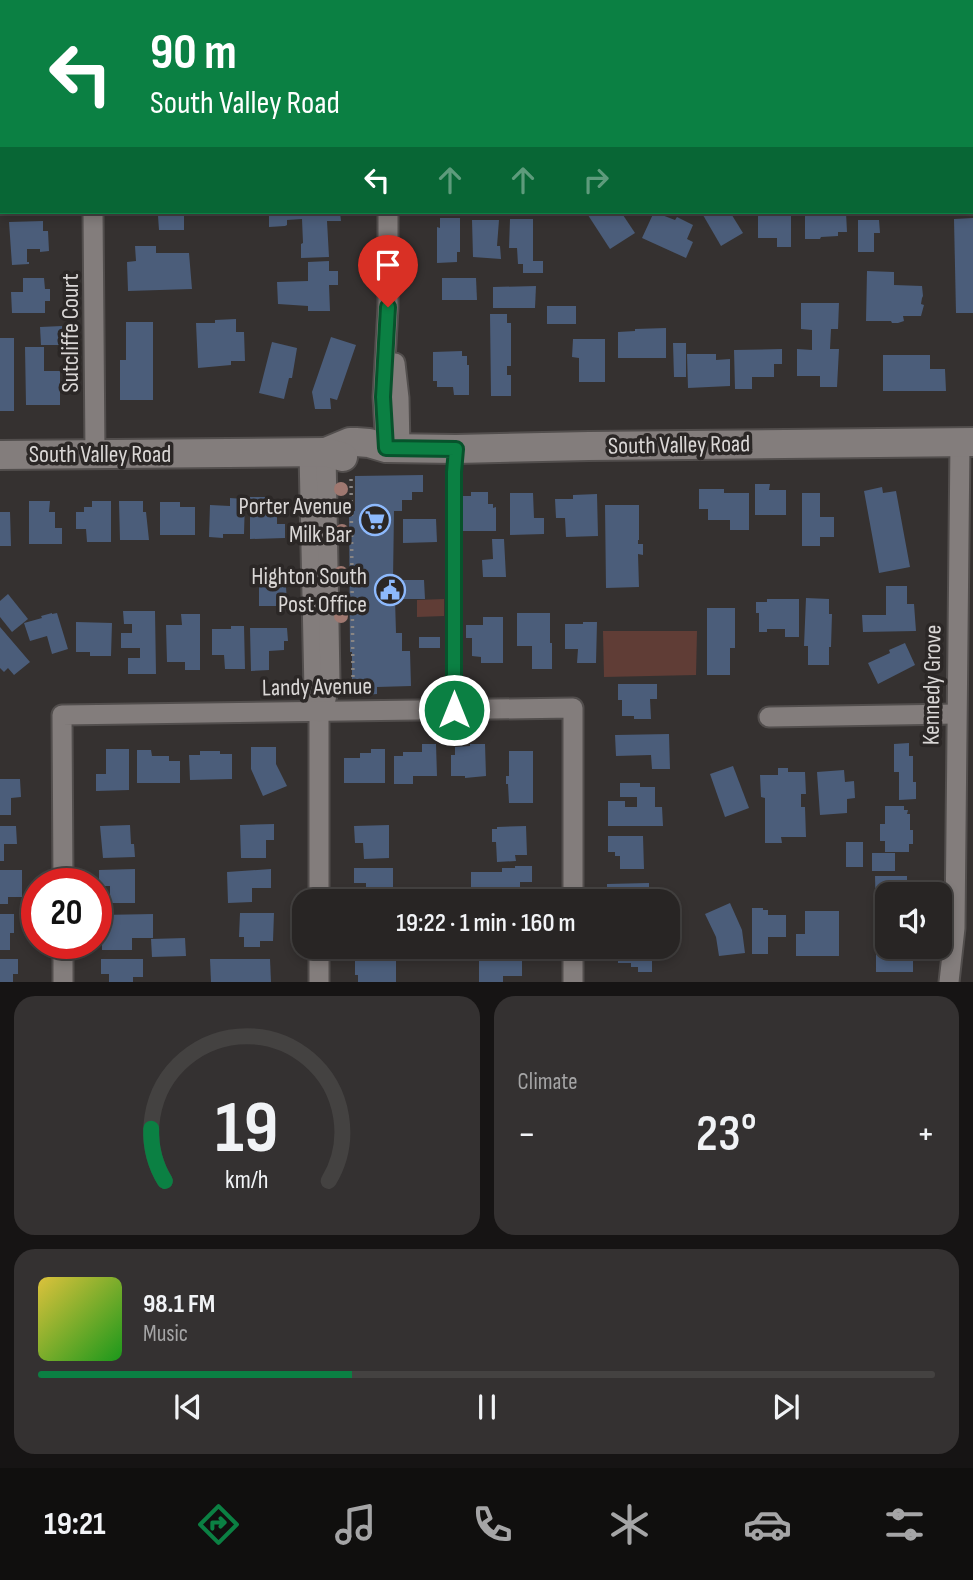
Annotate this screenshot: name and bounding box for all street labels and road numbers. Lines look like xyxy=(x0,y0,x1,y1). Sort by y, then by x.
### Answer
street label: Sutcliffe Court xyxy=(56,273,85,393)
street label: South Valley Road xyxy=(608,429,750,461)
street label: South Valley Road xyxy=(29,440,171,469)
street label: Kennedy Grove xyxy=(916,625,948,745)
street label: Landy Avenue xyxy=(262,672,372,702)

